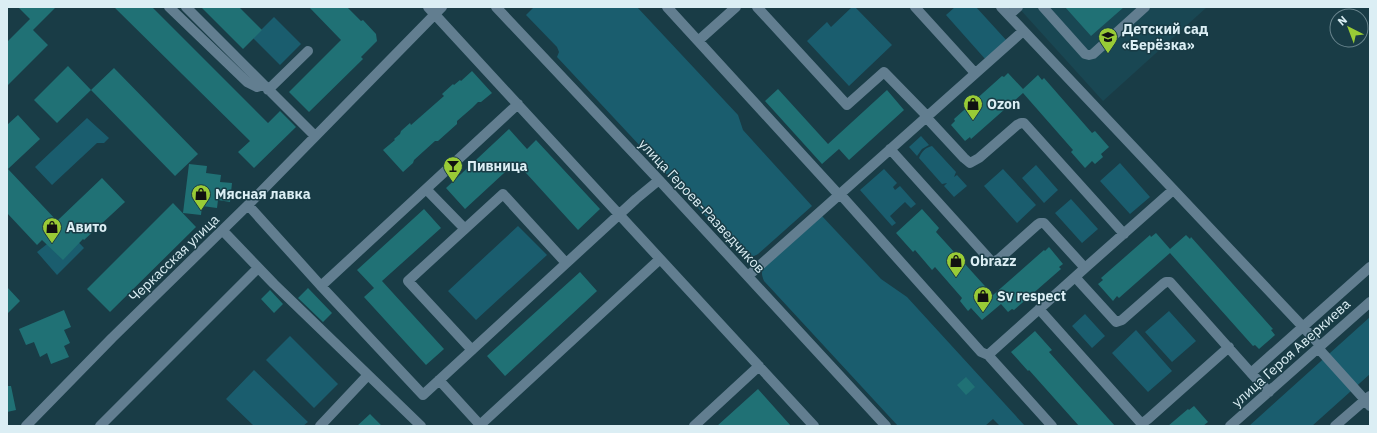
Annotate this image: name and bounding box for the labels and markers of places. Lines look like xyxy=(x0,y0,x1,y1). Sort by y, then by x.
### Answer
place label: Детский сад «Берёзка» xyxy=(1122,20,1208,54)
school or university icon: Детский сад «Берёзка» xyxy=(1097,26,1119,54)
shop icon: Ozon xyxy=(962,93,984,121)
place label: Ozon xyxy=(987,95,1020,113)
bar icon: Пивница xyxy=(442,155,464,183)
place label: Пивница xyxy=(467,157,528,175)
shop icon: Мясная лавка xyxy=(190,183,212,211)
place label: Мясная лавка xyxy=(215,185,311,203)
shop icon: Авито xyxy=(41,216,63,244)
place label: Авито xyxy=(66,218,107,236)
shop icon: Obrazz xyxy=(945,250,967,278)
place label: Obrazz xyxy=(970,252,1016,270)
shop icon: Sv respect xyxy=(972,285,994,313)
place label: Sv respect xyxy=(997,287,1066,305)

